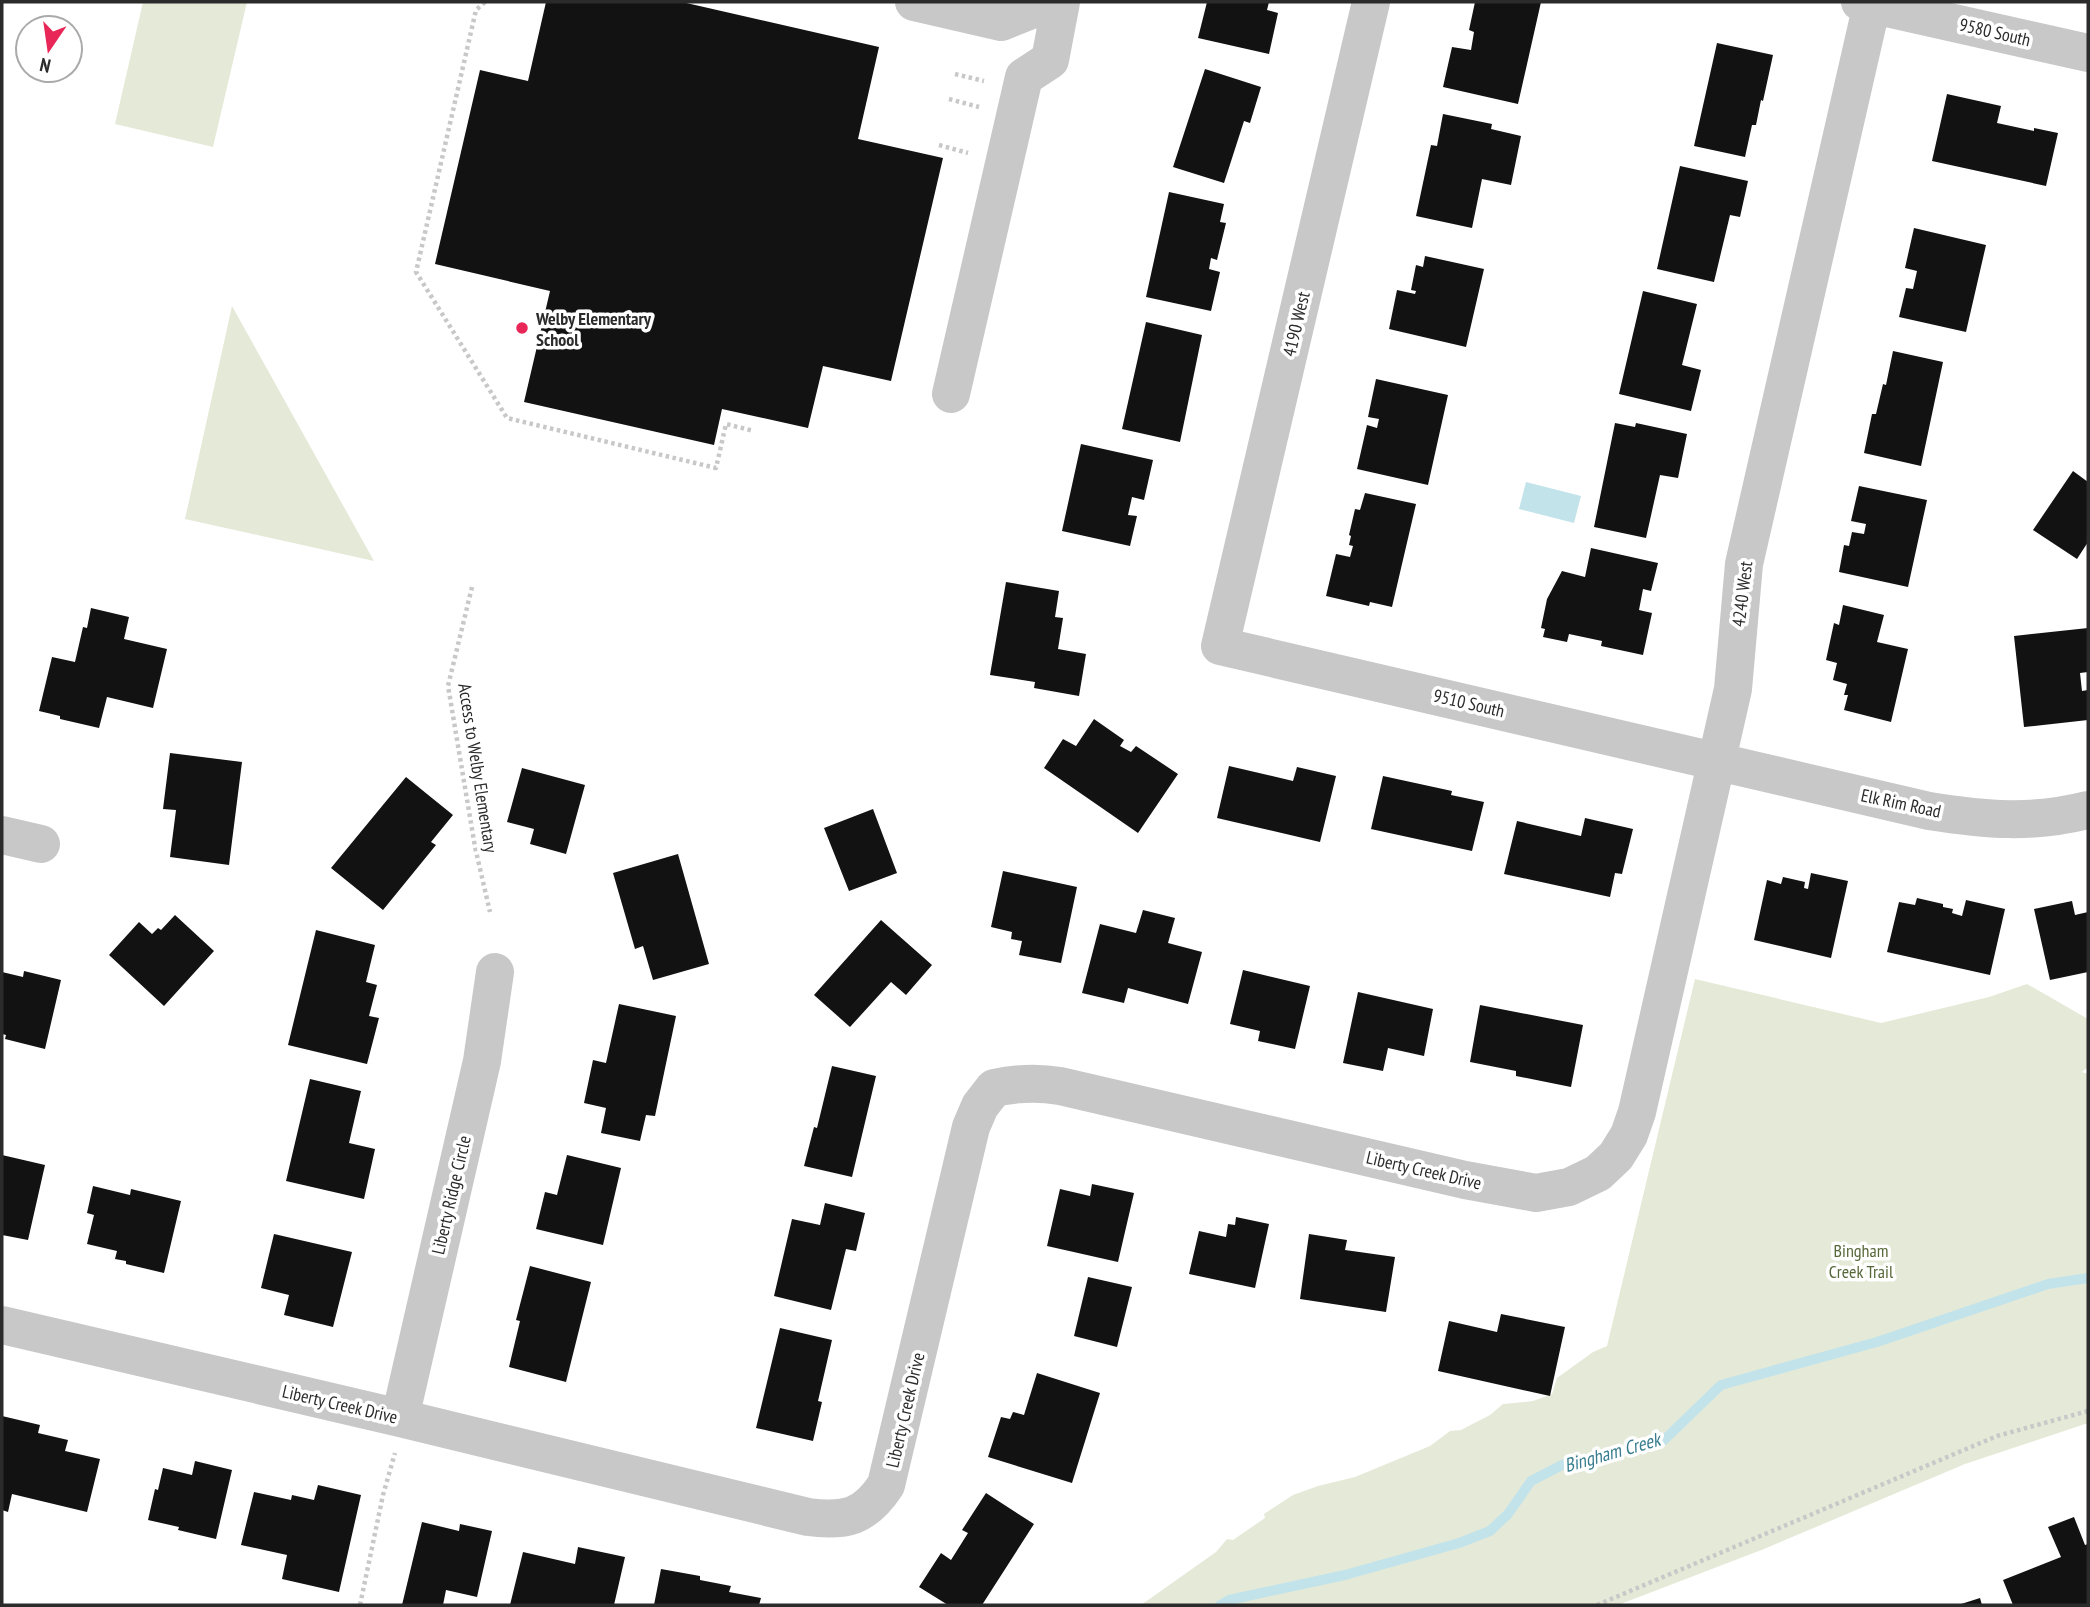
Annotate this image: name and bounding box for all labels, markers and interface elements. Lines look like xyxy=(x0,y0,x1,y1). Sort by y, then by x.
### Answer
street label: 9580 South xyxy=(1957,13,2033,51)
north arrow xyxy=(14,14,84,84)
text: N xyxy=(37,53,53,78)
street label: 4190 West xyxy=(1277,289,1315,359)
place label: Welby Elementary School xyxy=(535,307,652,351)
marker: Welby Elementary School xyxy=(514,320,530,336)
street label: 4240 West xyxy=(1727,560,1757,628)
street label: Access to Welby Elementary xyxy=(453,682,503,855)
street label: 9510 South xyxy=(1431,684,1507,722)
street label: Elk Rim Road xyxy=(1859,783,1943,823)
street label: Liberty Ridge Circle xyxy=(426,1133,476,1257)
street label: Liberty Creek Drive xyxy=(1364,1146,1484,1194)
park label: Bingham Creek Trail xyxy=(1829,1239,1894,1283)
street label: Liberty Creek Drive xyxy=(881,1350,929,1470)
street label: Liberty Creek Drive xyxy=(280,1380,400,1428)
water label: Bingham Creek xyxy=(1561,1426,1665,1477)

